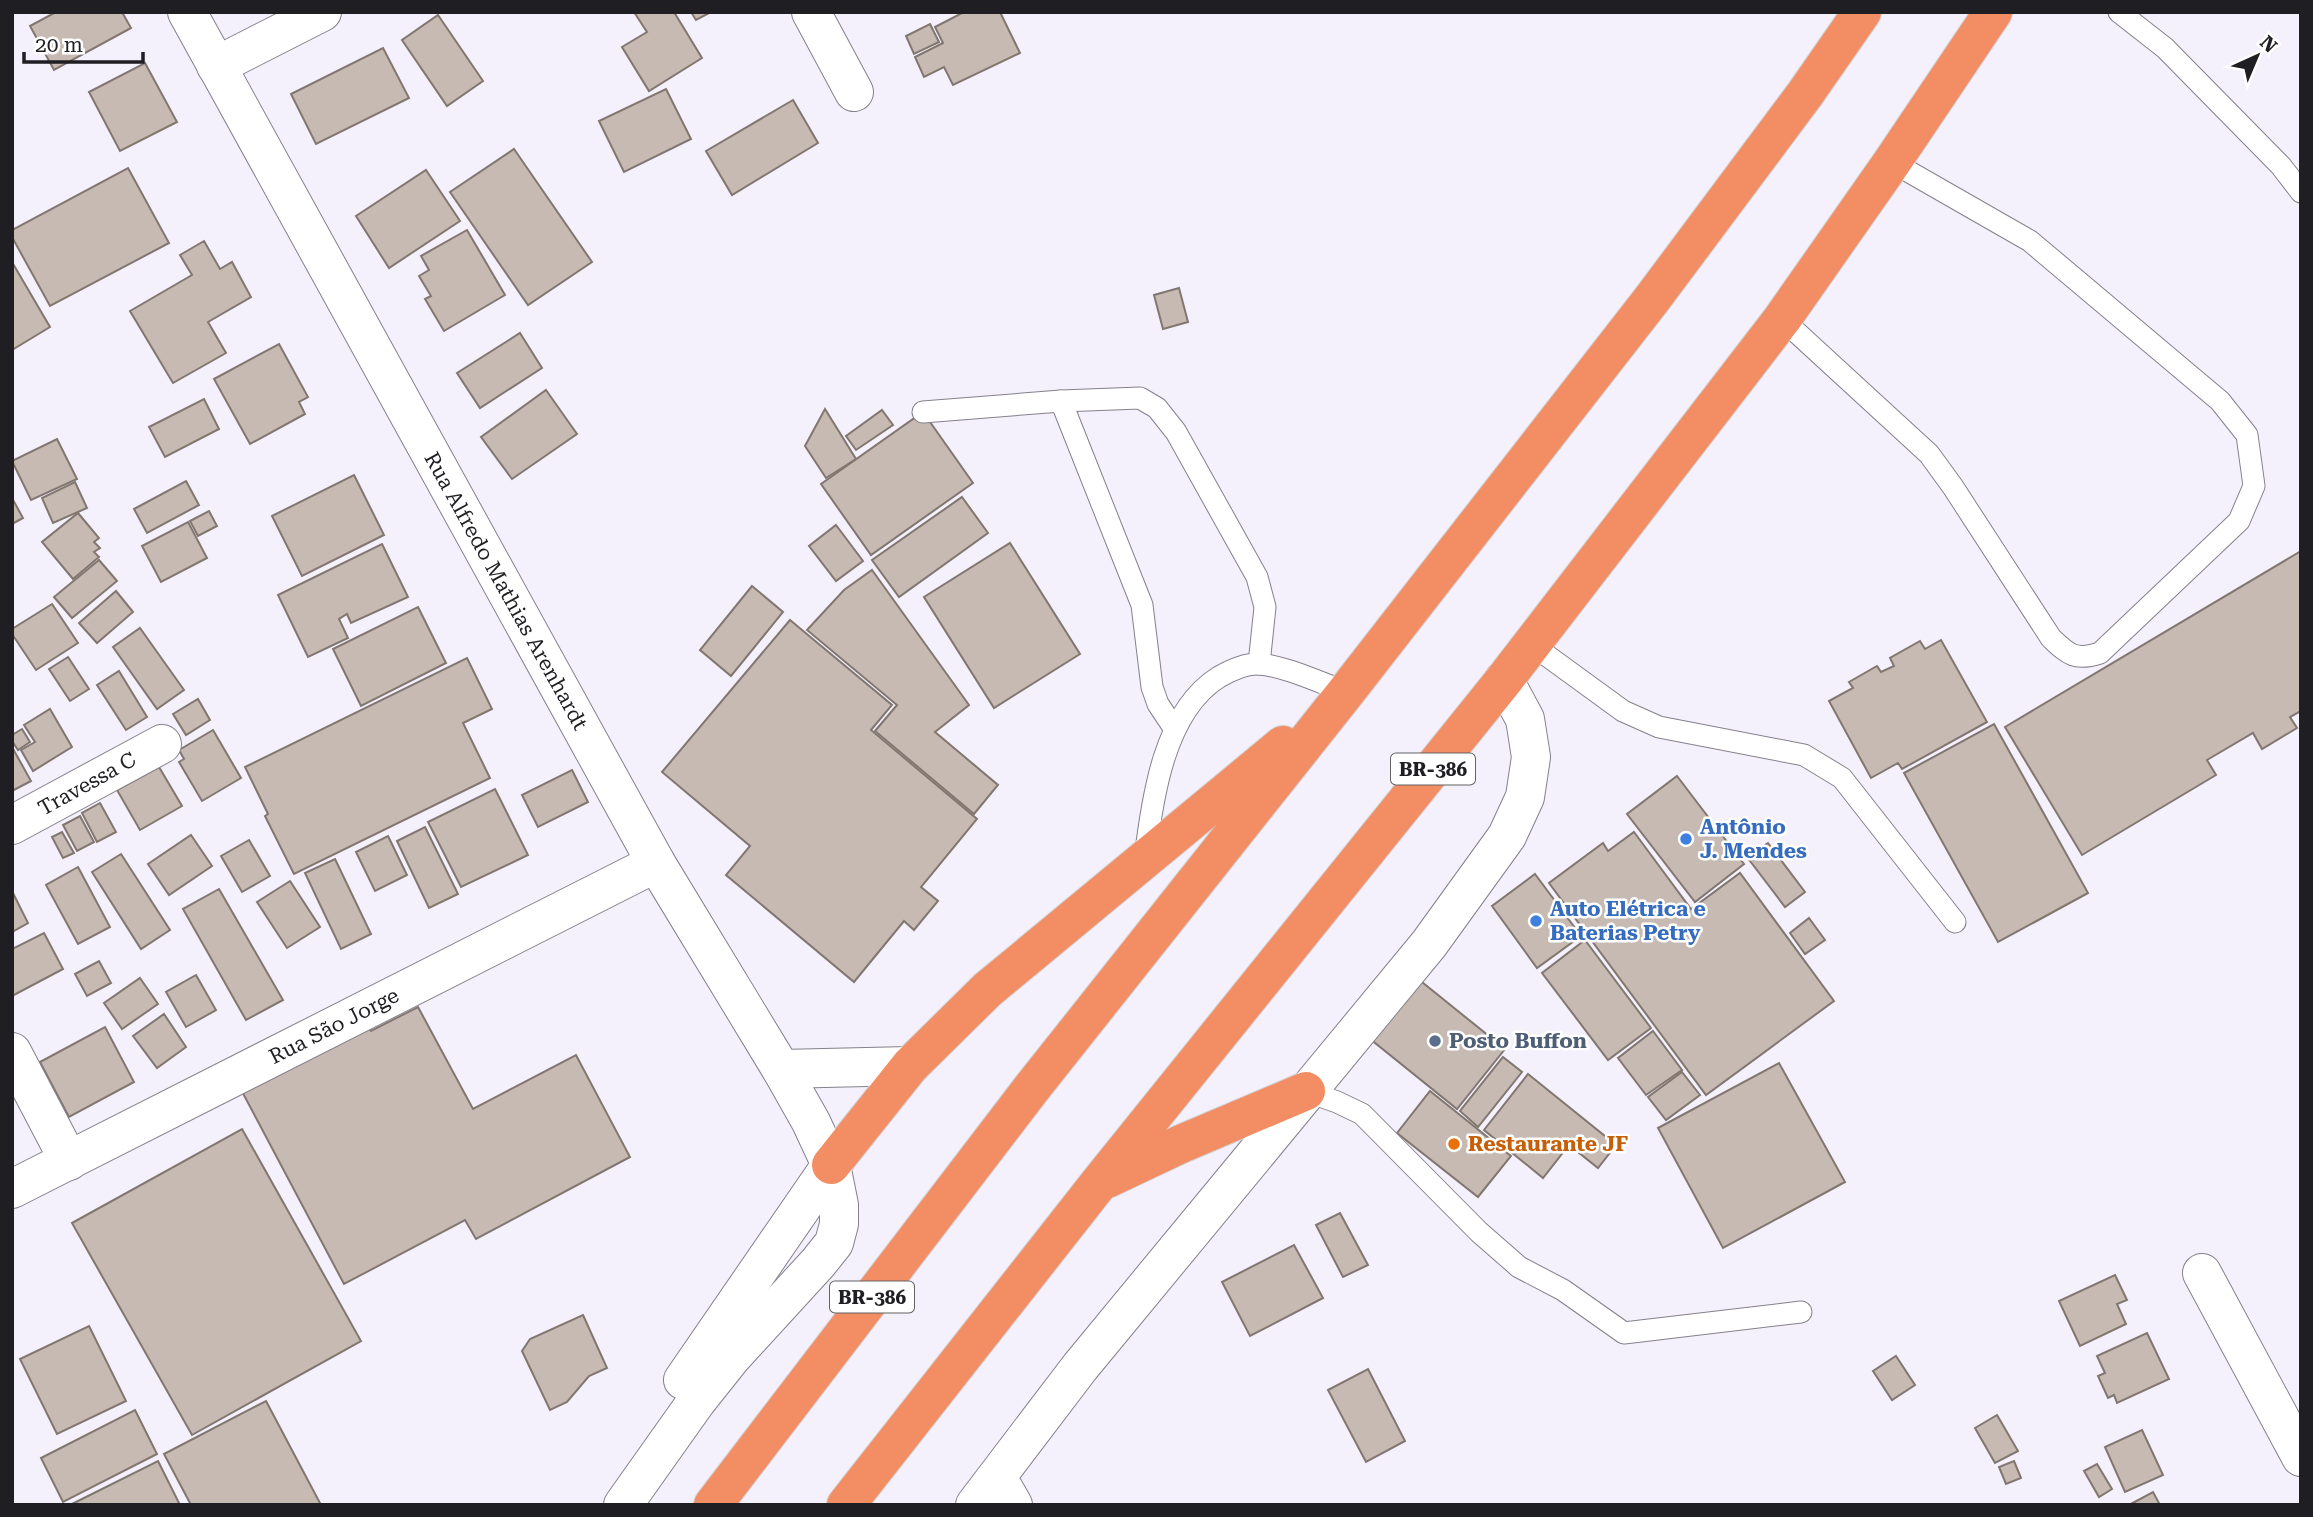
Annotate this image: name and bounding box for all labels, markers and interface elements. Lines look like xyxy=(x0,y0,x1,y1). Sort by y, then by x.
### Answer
scale bar xyxy=(24,21,144,65)
north arrow xyxy=(2222,21,2292,91)
text: N xyxy=(2255,31,2282,58)
text: 20 m xyxy=(35,33,83,57)
street label: Rua Alfredo Mathias Arenhardt xyxy=(419,448,593,734)
street label: Travessa C xyxy=(34,747,140,821)
road number: BR-386 xyxy=(1391,754,1475,784)
place label: Antônio J. Mendes xyxy=(1700,815,1807,863)
marker: Antônio J. Mendes xyxy=(1678,831,1694,847)
place label: Auto Elétrica e Baterias Petry xyxy=(1550,897,1706,945)
marker: Auto Elétrica e Baterias Petry xyxy=(1528,913,1544,929)
street label: Rua São Jorge xyxy=(265,983,403,1069)
place label: Posto Buffon xyxy=(1449,1029,1587,1053)
marker: Posto Buffon xyxy=(1427,1033,1443,1049)
place label: Restaurante JF xyxy=(1468,1132,1628,1156)
marker: Restaurante JF xyxy=(1446,1136,1462,1152)
road number: BR-386 xyxy=(830,1282,914,1312)

